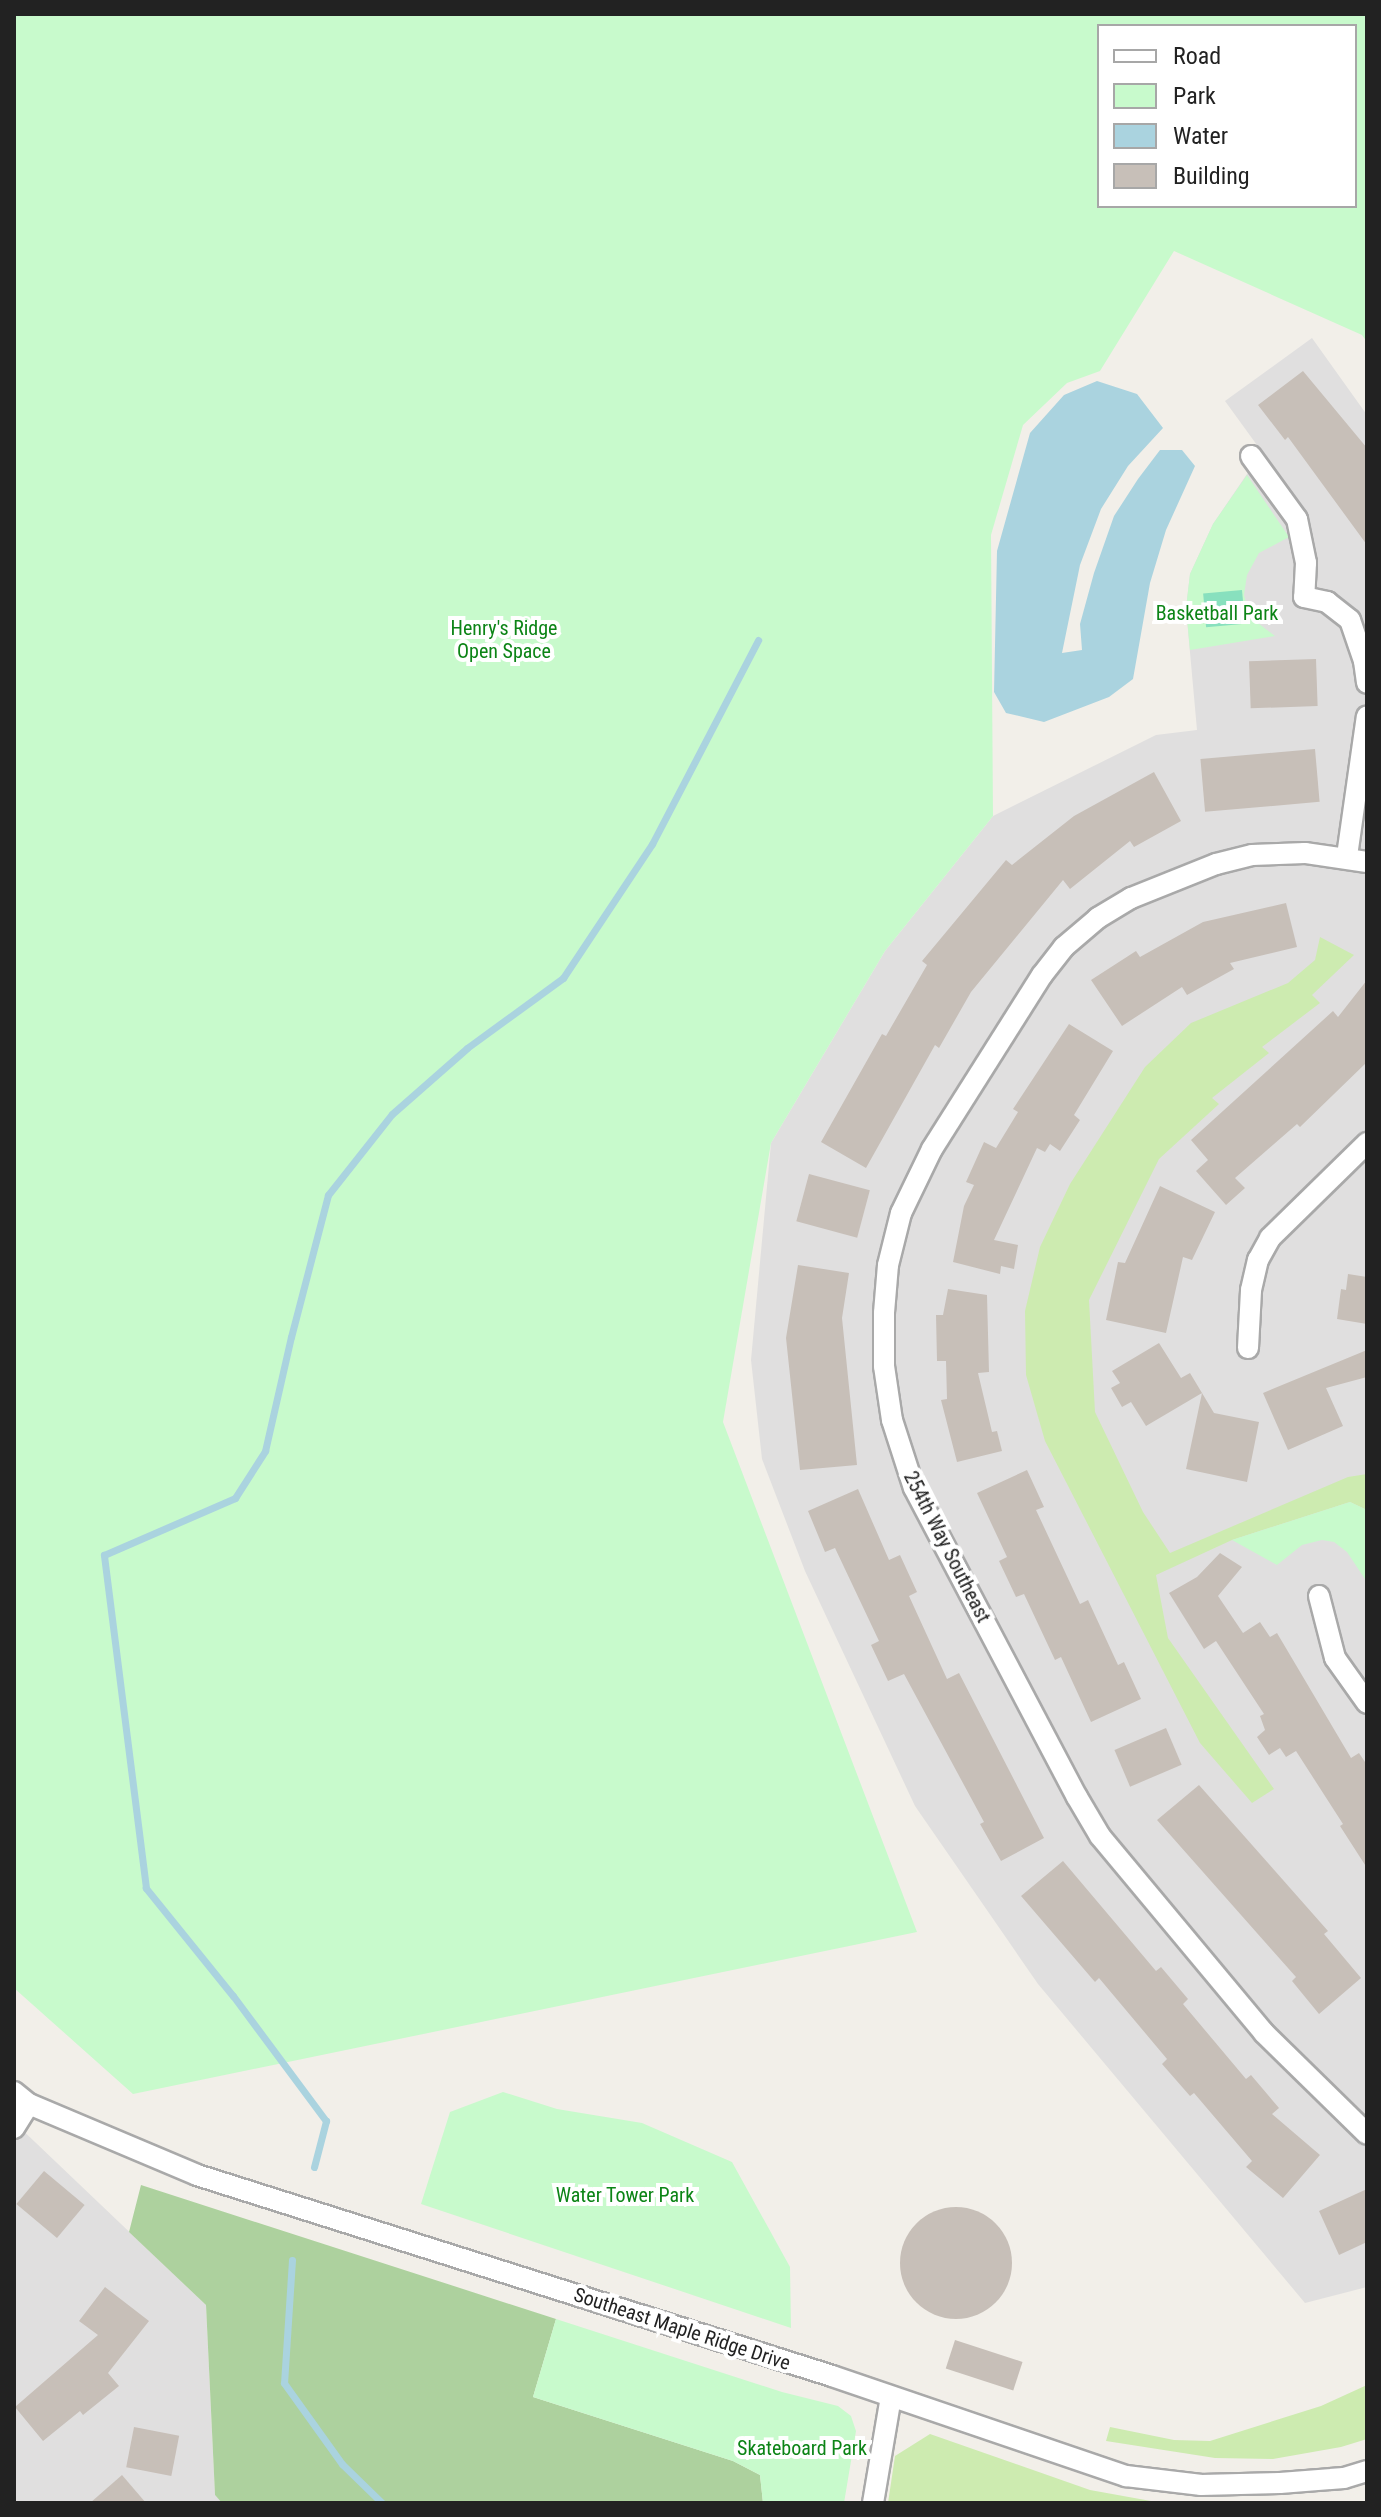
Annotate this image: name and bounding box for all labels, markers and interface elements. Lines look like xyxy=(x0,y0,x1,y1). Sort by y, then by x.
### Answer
legend xyxy=(1097,24,1357,208)
text: Road xyxy=(1173,42,1221,70)
text: Park xyxy=(1173,82,1216,110)
text: Water xyxy=(1173,122,1228,150)
text: Building xyxy=(1173,162,1250,190)
park label: Basketball Park xyxy=(1156,601,1278,625)
park label: Henry's Ridge Open Space xyxy=(450,616,558,663)
street label: 254th Way Southeast xyxy=(898,1467,996,1627)
park label: Water Tower Park xyxy=(556,2183,694,2207)
street label: Southeast Maple Ridge Drive xyxy=(571,2283,793,2375)
park label: Skateboard Park xyxy=(737,2436,867,2460)

